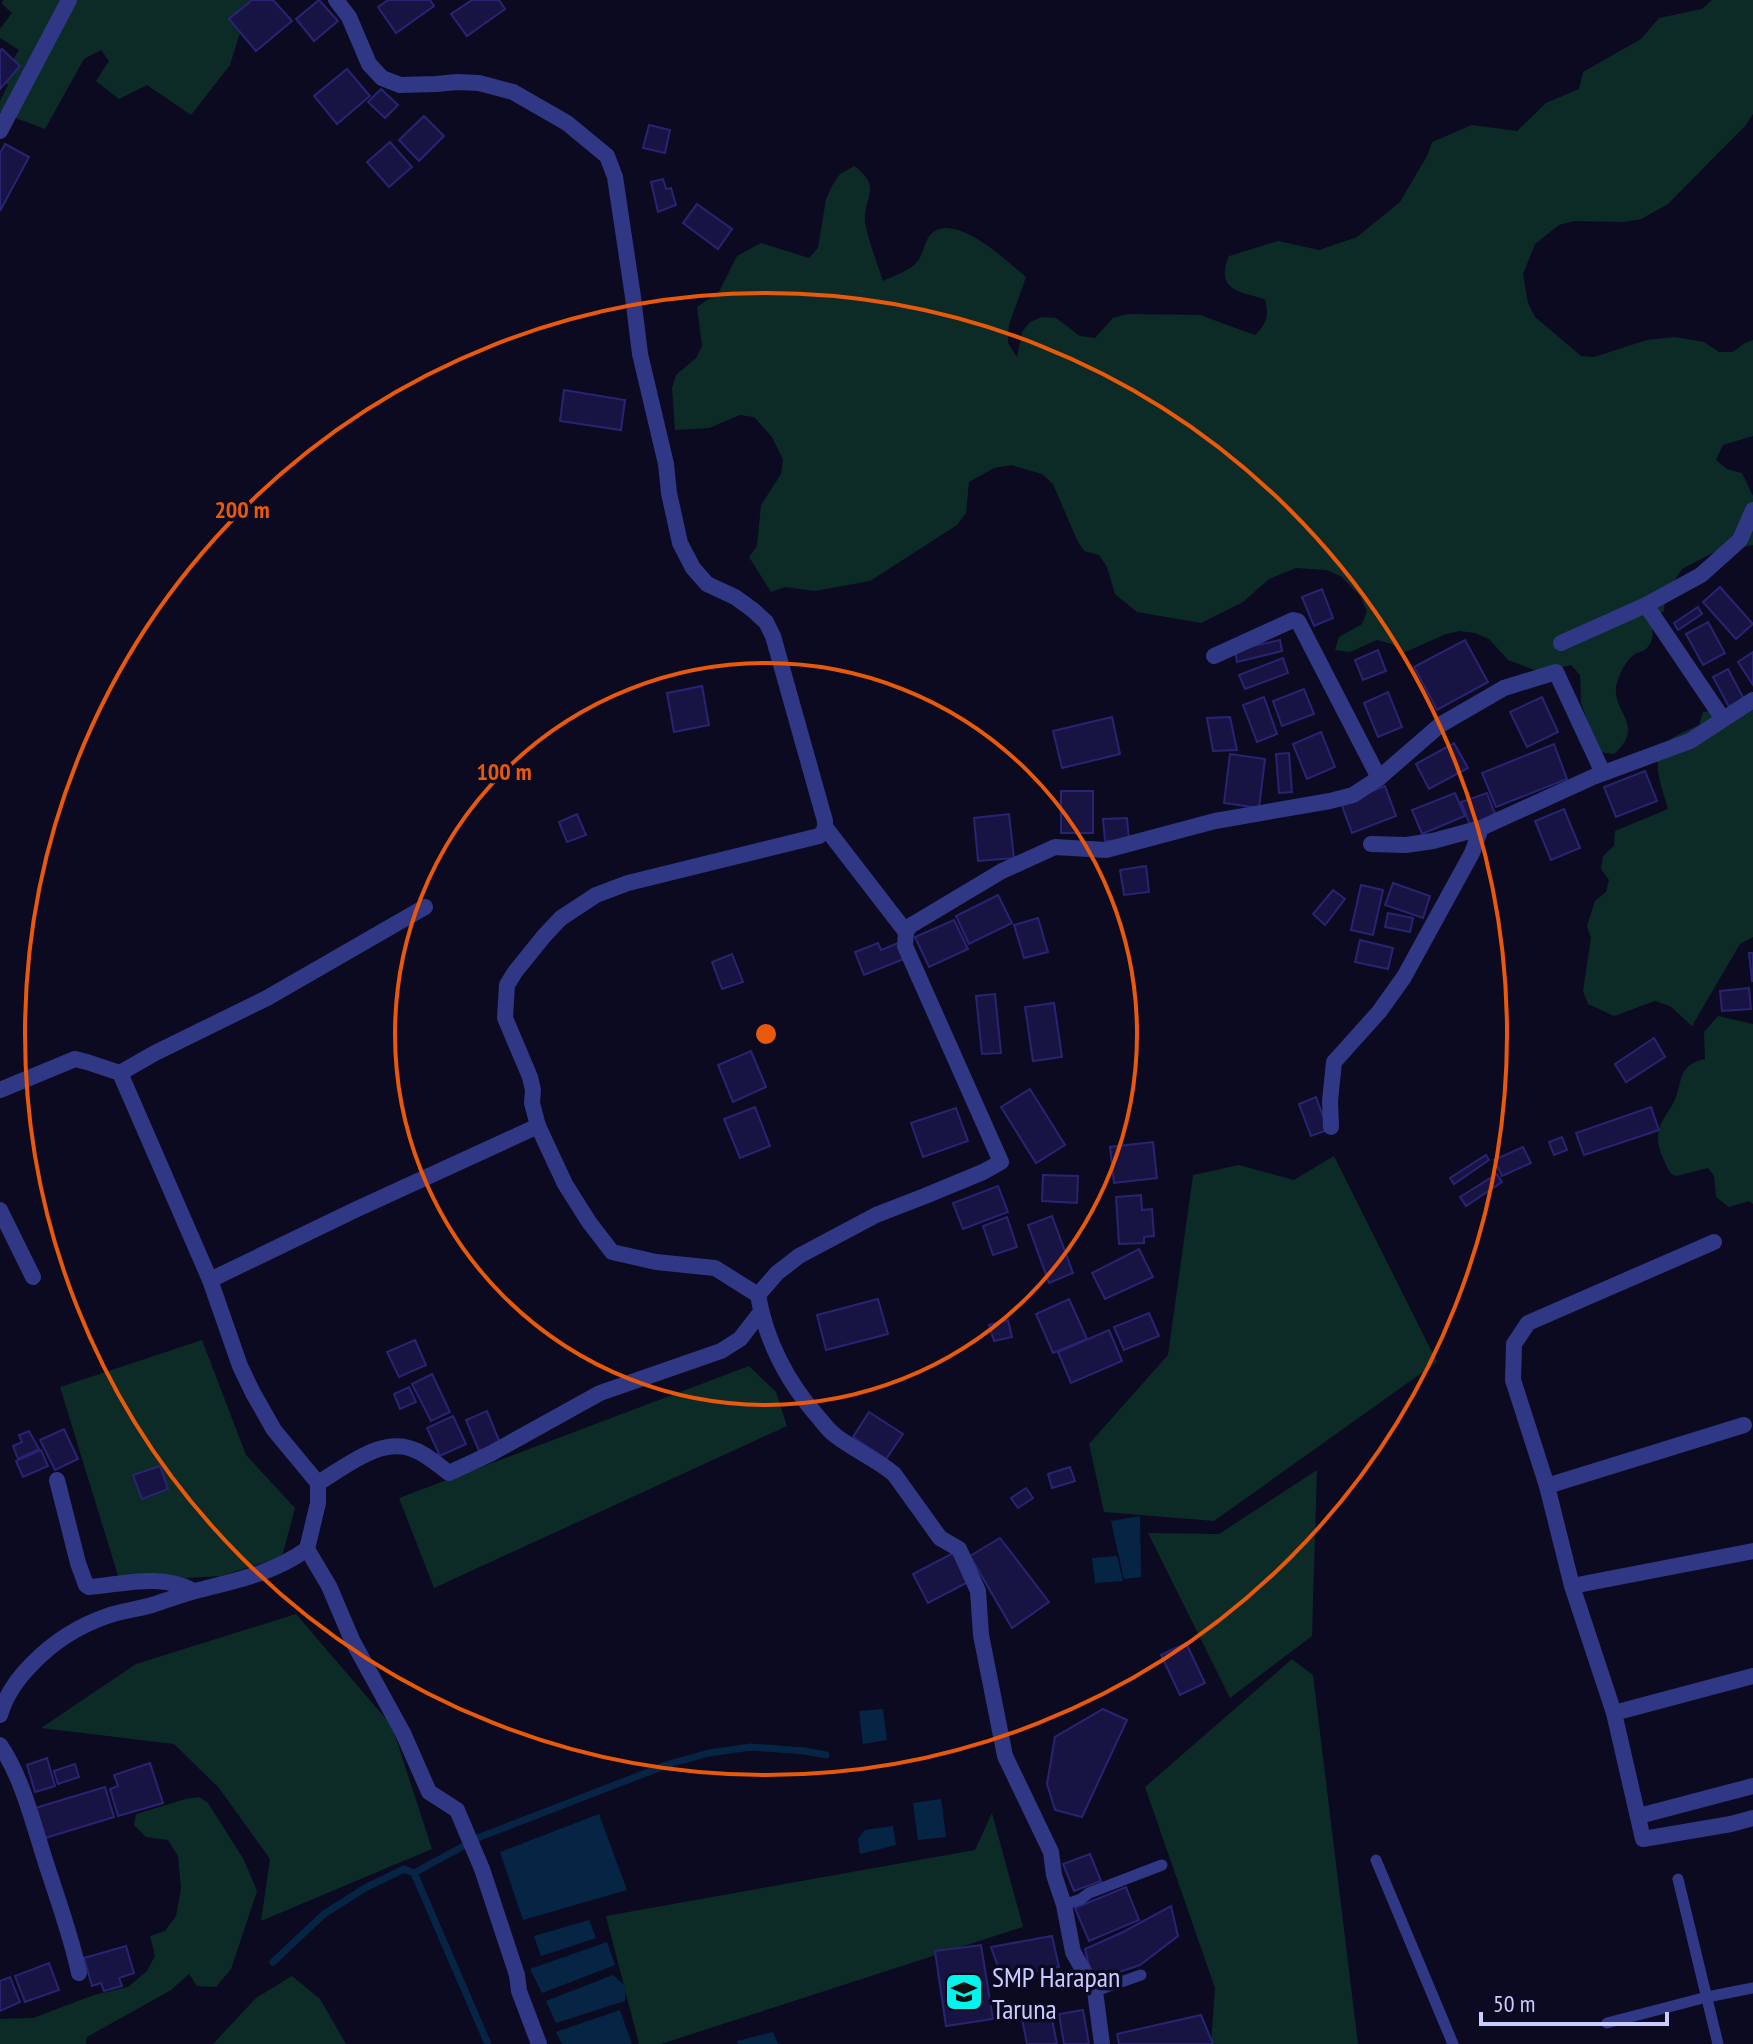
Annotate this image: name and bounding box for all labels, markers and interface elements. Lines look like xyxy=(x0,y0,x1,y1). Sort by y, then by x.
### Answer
text: 200 m xyxy=(214,494,270,525)
text: 100 m xyxy=(476,756,532,787)
centre of rings xyxy=(752,1020,780,1048)
place label: SMP Harapan Taruna xyxy=(992,1958,1120,2027)
school or university icon: SMP Harapan Taruna xyxy=(943,1971,985,2013)
scale bar xyxy=(1481,1976,1667,2026)
text: 50 m xyxy=(1493,1988,1535,2019)

